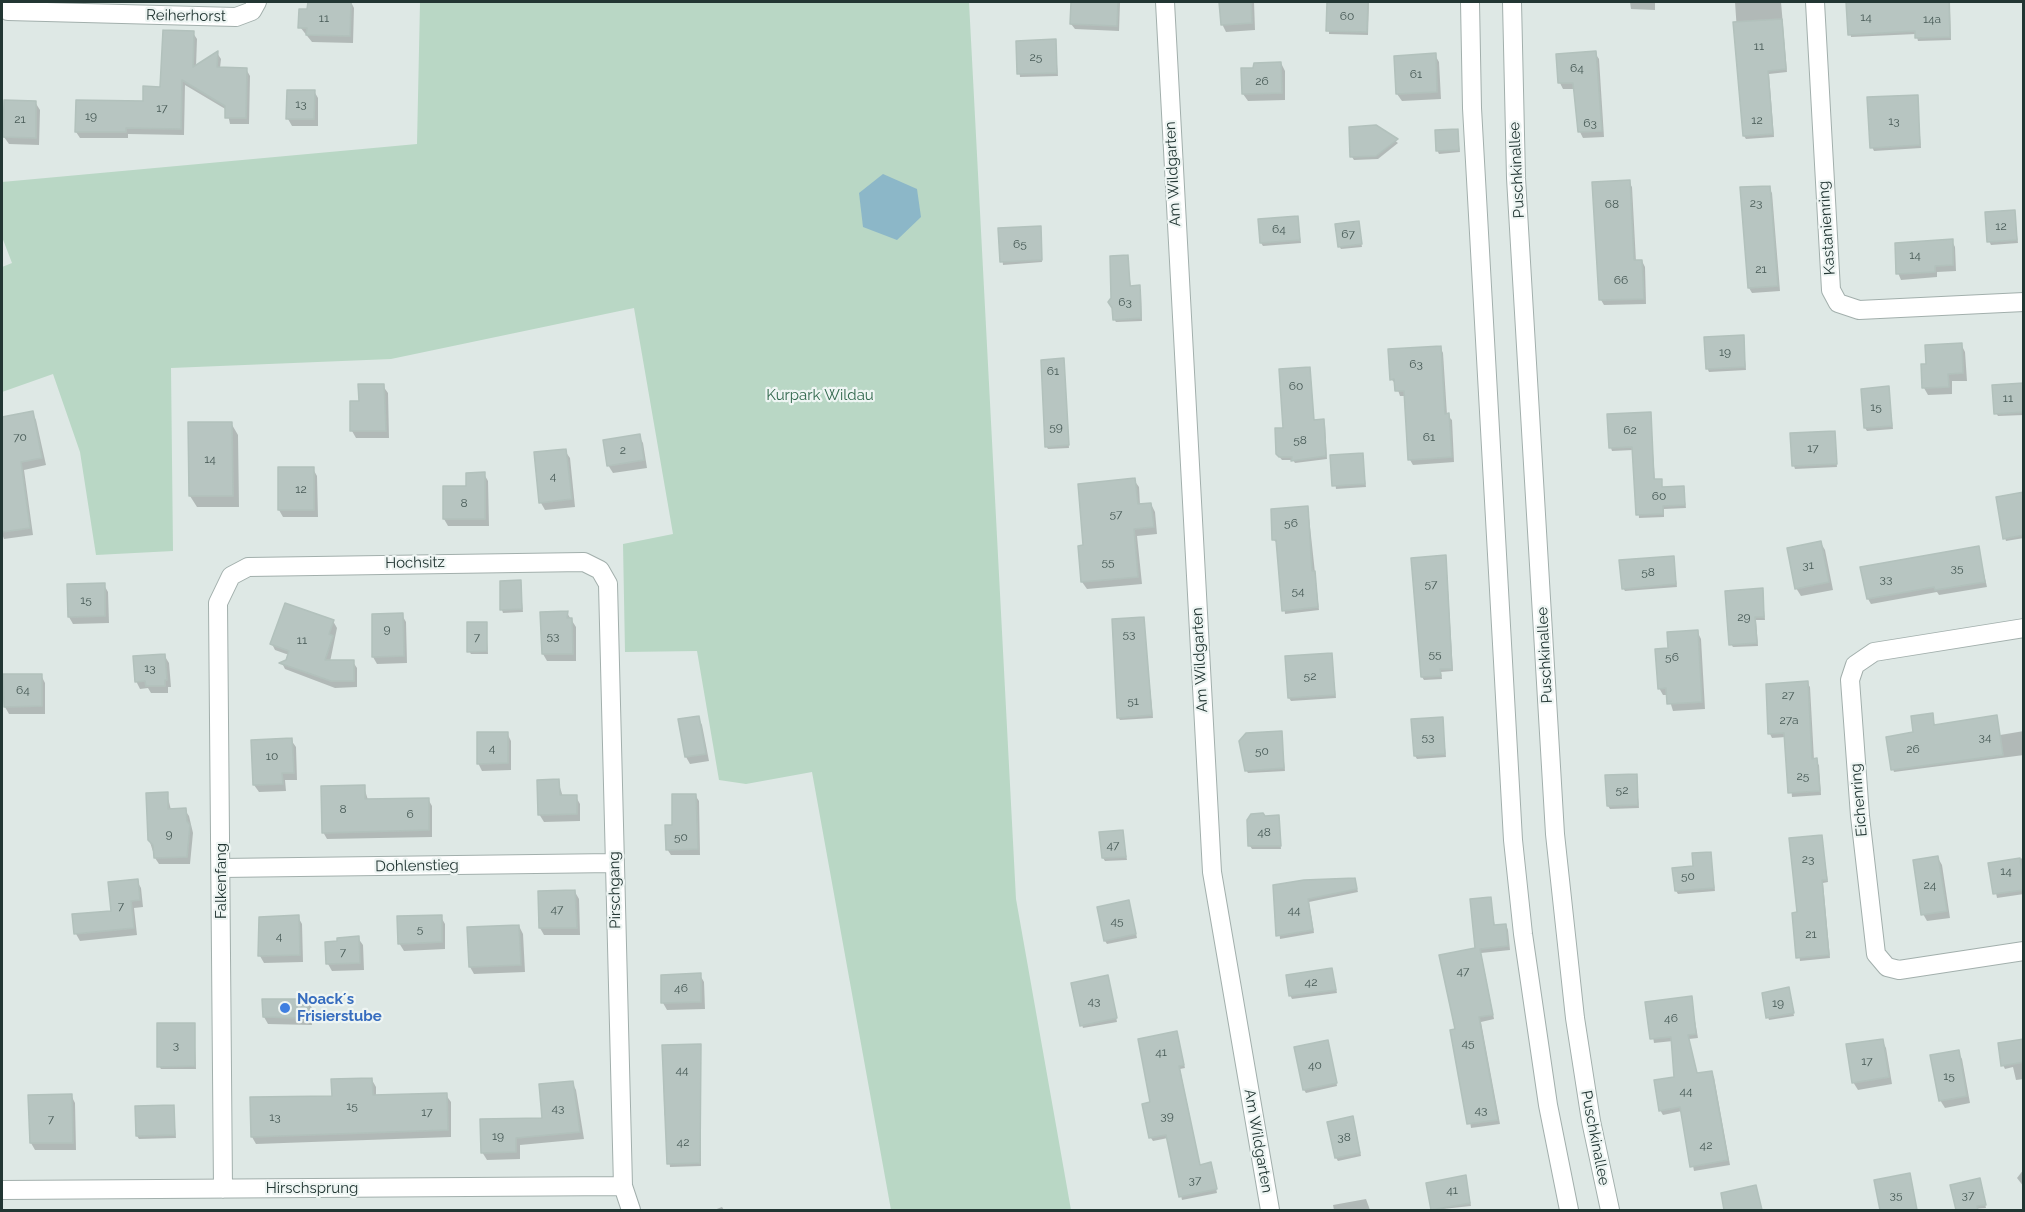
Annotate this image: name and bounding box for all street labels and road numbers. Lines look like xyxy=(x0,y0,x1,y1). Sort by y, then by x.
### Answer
street label: Reiherhorst xyxy=(146,6,226,26)
street label: Am Wildgarten xyxy=(1161,121,1185,227)
street label: Puschkinallee xyxy=(1505,121,1529,219)
street label: Kastanienring xyxy=(1815,180,1839,276)
street label: Hochsitz xyxy=(385,553,445,573)
street label: Puschkinallee xyxy=(1533,606,1557,704)
street label: Am Wildgarten xyxy=(1188,607,1212,713)
street label: Eichenring xyxy=(1847,763,1871,837)
street label: Falkenfang xyxy=(212,843,230,919)
street label: Pirschgang xyxy=(605,851,625,929)
street label: Dohlenstieg xyxy=(375,856,459,876)
street label: Am Wildgarten xyxy=(1240,1088,1276,1194)
street label: Puschkinallee xyxy=(1577,1089,1613,1187)
street label: Hirschsprung xyxy=(266,1179,358,1197)

